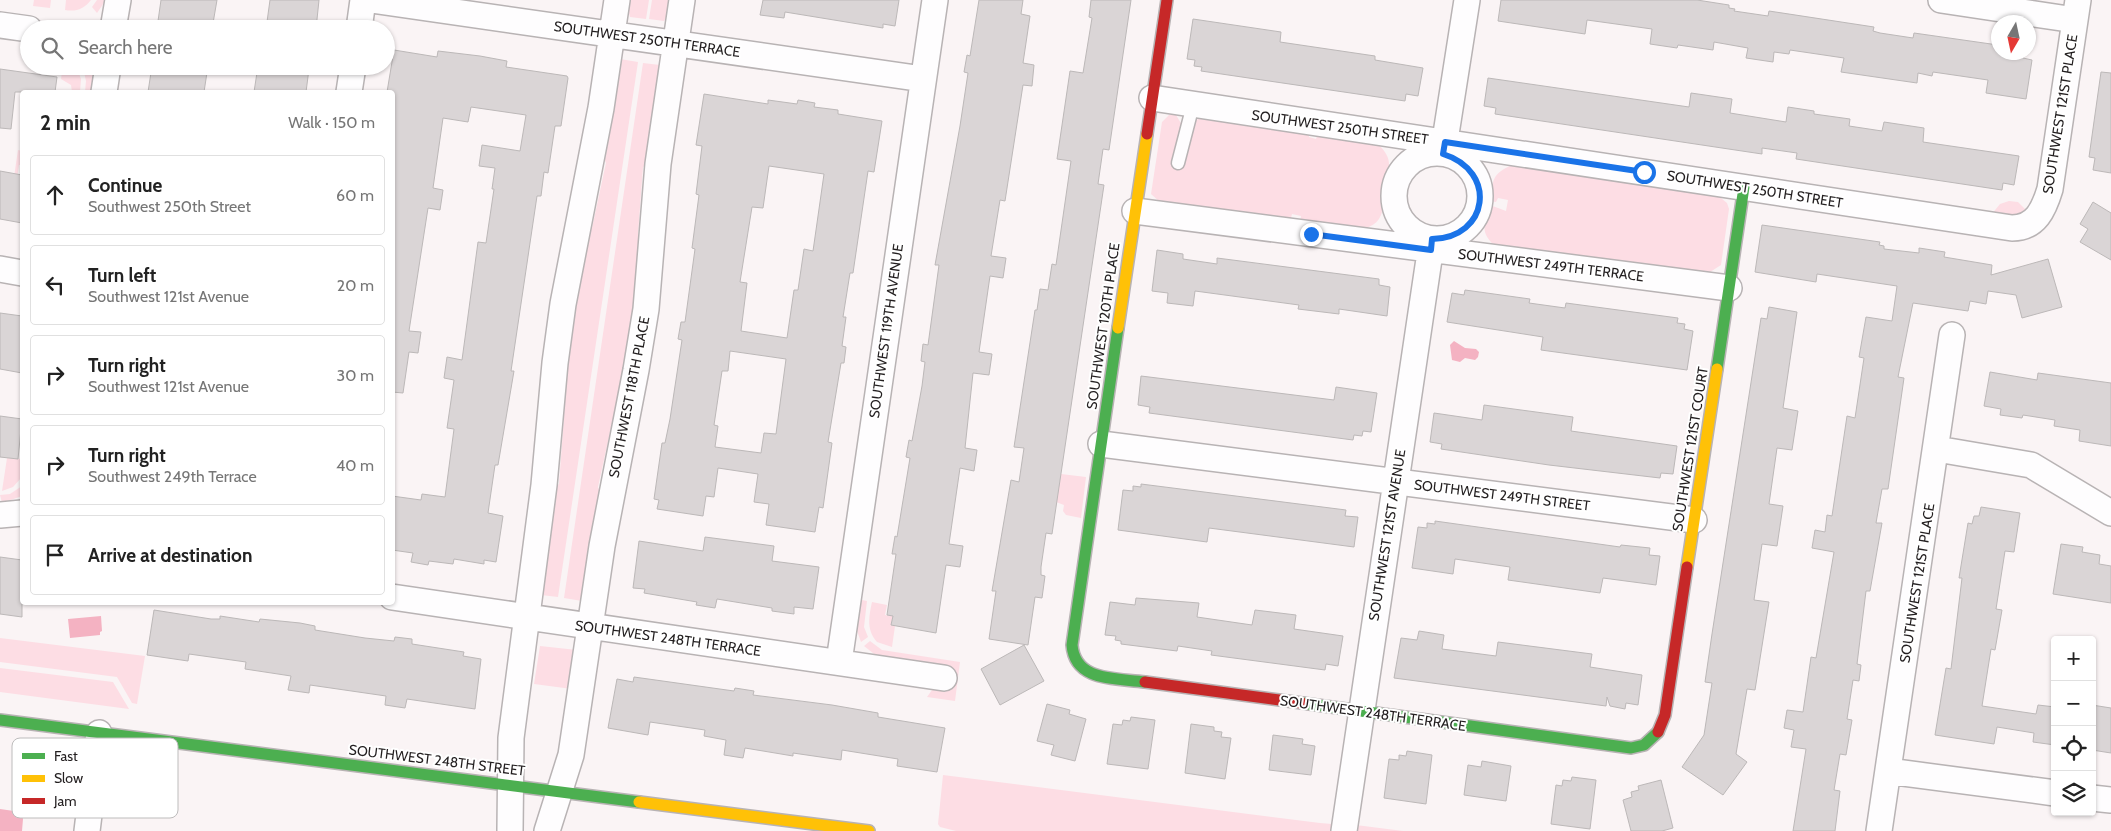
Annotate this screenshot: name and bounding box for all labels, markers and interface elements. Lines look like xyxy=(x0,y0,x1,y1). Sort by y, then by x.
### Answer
north arrow xyxy=(1991,15,2036,60)
street label: SOUTHWEST 250TH TERRACE xyxy=(553,17,742,61)
search box xyxy=(20,20,395,75)
street label: SOUTHWEST 121ST PLACE xyxy=(2038,33,2082,195)
icon: search xyxy=(38,34,66,62)
text: Search here xyxy=(78,36,172,59)
street label: SOUTHWEST 250TH STREET xyxy=(1251,106,1430,148)
text: 2 min xyxy=(40,110,91,135)
text: Walk · 150 m xyxy=(288,113,375,132)
route start xyxy=(1633,161,1656,184)
street label: SOUTHWEST 250TH STREET xyxy=(1666,166,1845,212)
text: Continue xyxy=(88,174,162,197)
icon: ahead xyxy=(41,181,69,209)
text: 60 m xyxy=(336,186,374,205)
text: Southwest 250th Street xyxy=(88,197,251,216)
route end xyxy=(1300,223,1323,246)
street label: SOUTHWEST 120TH PLACE xyxy=(1082,241,1124,410)
street label: SOUTHWEST 119TH AVENUE xyxy=(865,242,907,419)
street label: SOUTHWEST 249TH TERRACE xyxy=(1457,245,1645,285)
text: Turn left xyxy=(88,264,156,287)
icon: left xyxy=(41,271,69,299)
text: 20 m xyxy=(337,276,374,295)
text: Southwest 121st Avenue xyxy=(88,287,249,306)
street label: SOUTHWEST 118TH PLACE xyxy=(605,315,654,479)
text: Turn right xyxy=(88,354,166,377)
icon: right xyxy=(41,361,69,389)
street label: SOUTHWEST 121ST COURT xyxy=(1668,365,1712,533)
text: 30 m xyxy=(337,366,374,385)
text: Southwest 121st Avenue xyxy=(88,377,249,396)
text: Turn right xyxy=(88,444,166,467)
street label: SOUTHWEST 121ST AVENUE xyxy=(1365,448,1409,622)
icon: right xyxy=(41,451,69,479)
text: 40 m xyxy=(336,456,374,475)
text: Southwest 249th Terrace xyxy=(88,467,257,486)
street label: SOUTHWEST 249TH STREET xyxy=(1413,475,1592,515)
street label: SOUTHWEST 121ST PLACE xyxy=(1895,502,1939,664)
icon: arrive xyxy=(41,541,69,569)
text: Arrive at destination xyxy=(88,544,252,567)
street label: SOUTHWEST 248TH TERRACE xyxy=(574,616,762,660)
map controls xyxy=(2051,636,2096,816)
button: + xyxy=(2051,636,2096,681)
button: − xyxy=(2051,681,2096,726)
street label: SOUTHWEST 248TH TERRACE xyxy=(1279,691,1467,735)
button: locate xyxy=(2051,726,2096,771)
legend xyxy=(12,738,178,818)
street label: SOUTHWEST 248TH STREET xyxy=(348,740,527,780)
text: Fast xyxy=(54,747,78,765)
text: Slow xyxy=(54,769,83,787)
button: layers xyxy=(2051,771,2096,816)
text: Jam xyxy=(53,792,76,810)

